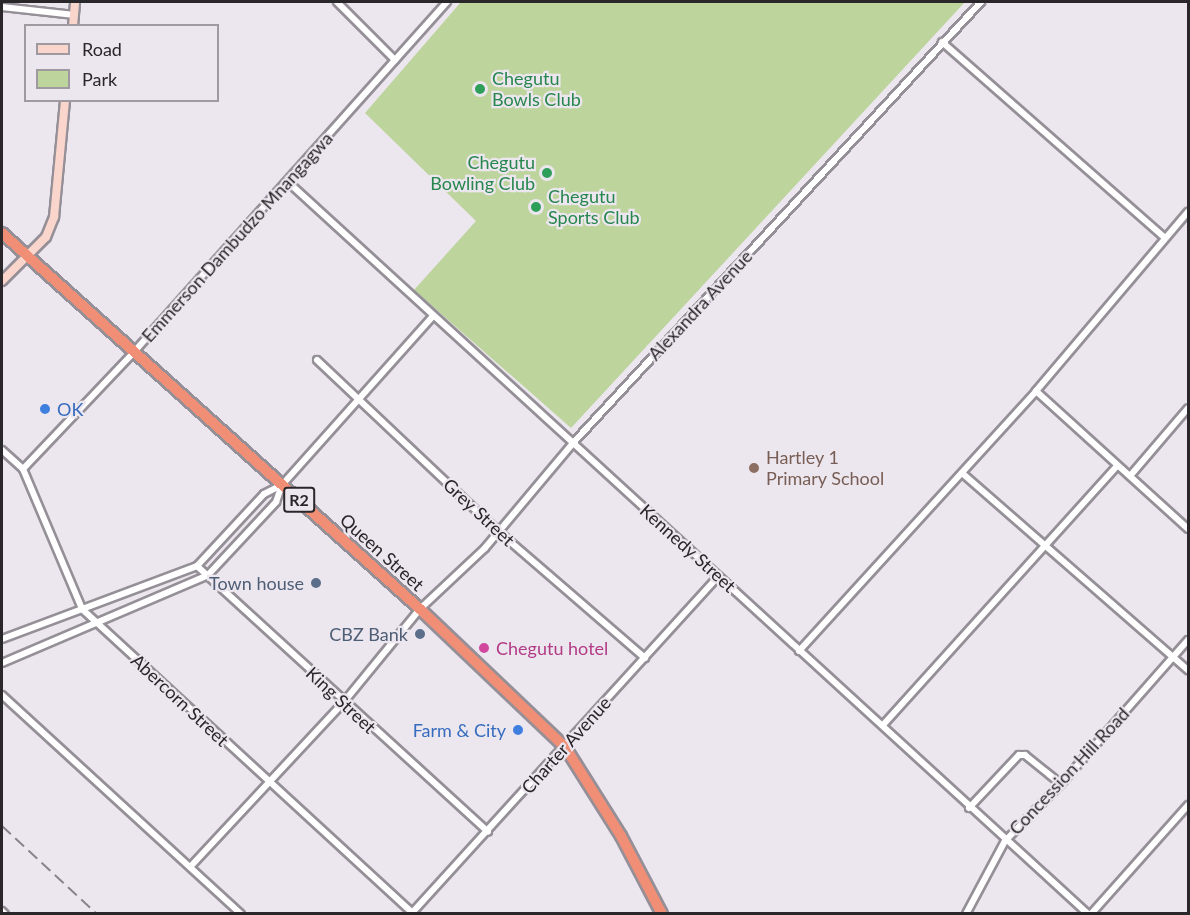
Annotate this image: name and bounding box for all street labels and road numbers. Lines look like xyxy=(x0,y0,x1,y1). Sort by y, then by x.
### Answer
street label: Emmerson Dambudzo Mnangagwa xyxy=(137,128,337,346)
street label: Alexandra Avenue xyxy=(643,245,757,365)
street label: Grey Street xyxy=(439,474,519,550)
road number: R2 xyxy=(282,487,316,513)
street label: Kennedy Street xyxy=(636,499,740,597)
street label: Queen Street xyxy=(336,509,428,595)
street label: Abercorn Street xyxy=(127,649,233,751)
street label: King Street xyxy=(302,662,380,738)
street label: Charter Avenue xyxy=(516,692,616,798)
street label: Concession Hill Road xyxy=(1005,703,1133,839)

